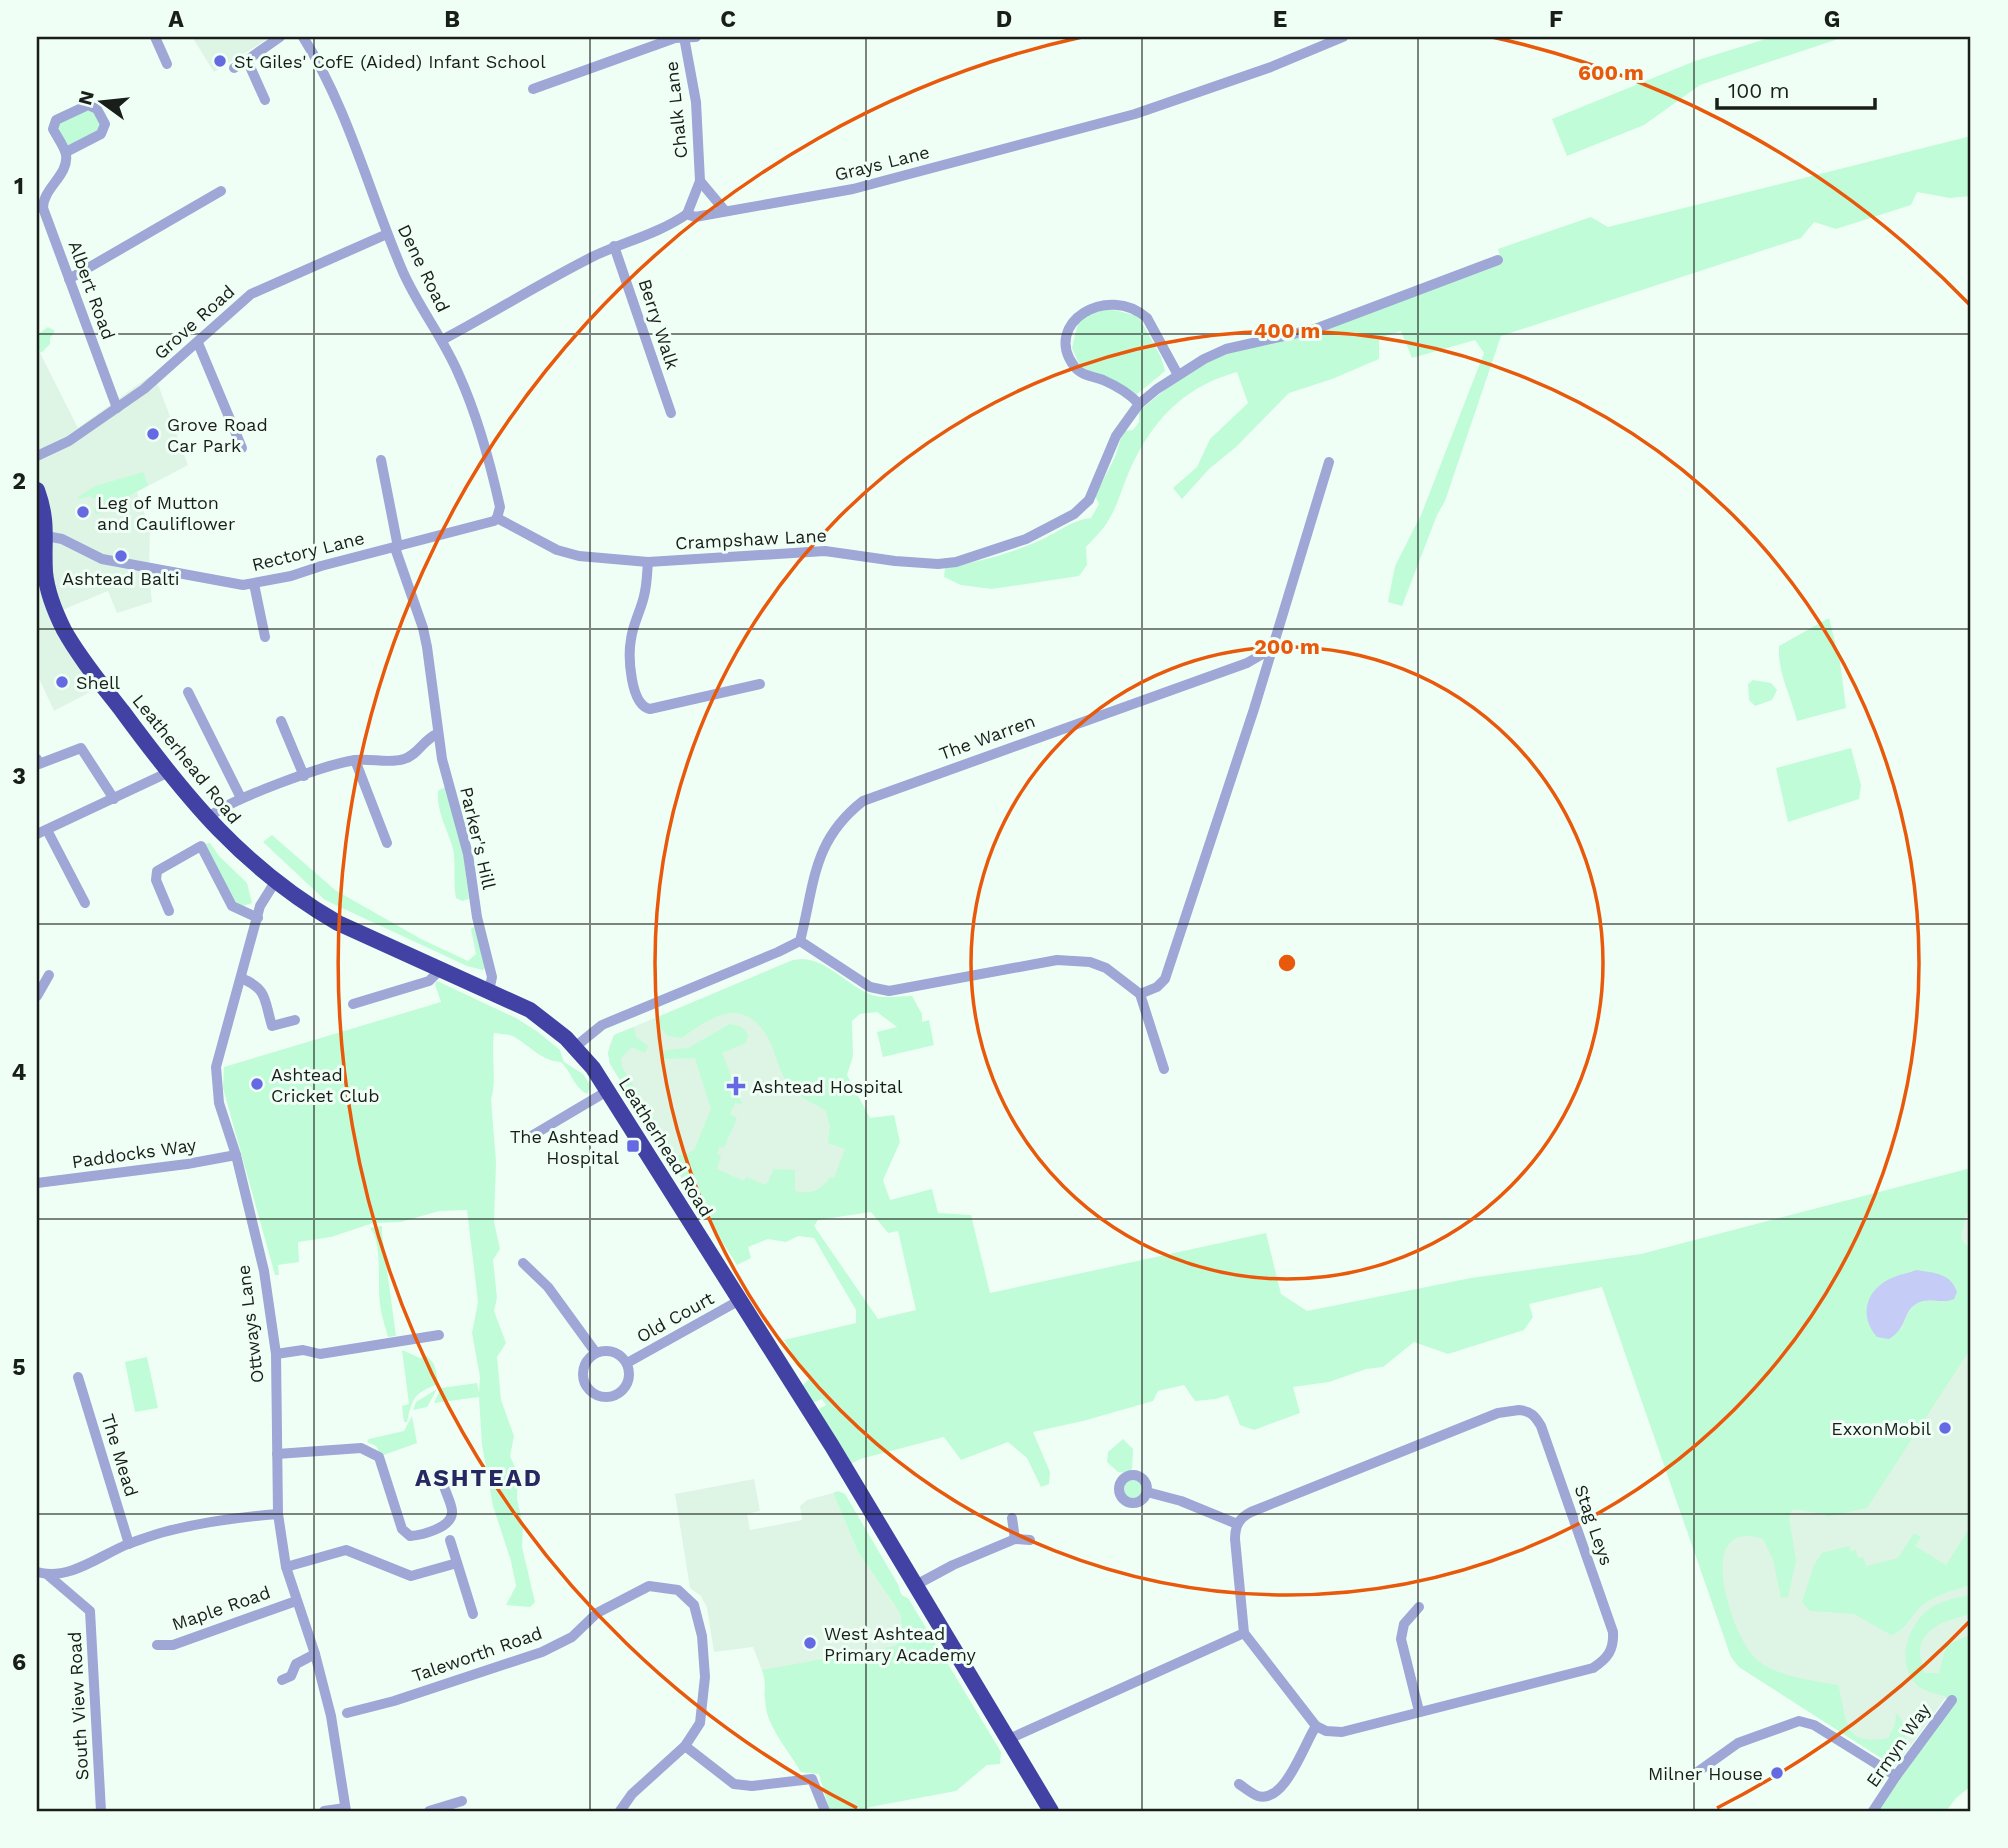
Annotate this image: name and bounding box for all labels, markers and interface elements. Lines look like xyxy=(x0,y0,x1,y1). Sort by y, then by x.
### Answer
text: A xyxy=(168,6,184,33)
text: B xyxy=(444,6,460,33)
text: C xyxy=(720,6,736,33)
text: D xyxy=(996,6,1012,33)
text: E xyxy=(1273,6,1287,33)
text: F xyxy=(1549,6,1563,33)
text: G xyxy=(1824,6,1840,33)
place label: St Giles' CofE (Aided) Infant School xyxy=(234,51,546,72)
marker: St Giles' CofE (Aided) Infant School xyxy=(212,53,228,69)
street label: Chalk Lane xyxy=(660,60,692,160)
text: 600 m xyxy=(1578,60,1644,85)
north arrow xyxy=(66,66,136,136)
scale bar xyxy=(1717,66,1875,110)
text: 100 m xyxy=(1728,78,1790,103)
text: N xyxy=(73,88,99,108)
street label: Grays Lane xyxy=(832,141,932,185)
text: 1 xyxy=(14,173,24,200)
street label: Dene Road xyxy=(394,221,454,315)
street label: Albert Road xyxy=(64,238,120,342)
street label: Berry Walk xyxy=(635,276,683,372)
street label: Grove Road xyxy=(150,280,238,364)
text: 400 m xyxy=(1254,318,1320,343)
place label: Grove Road Car Park xyxy=(167,414,268,456)
marker: Grove Road Car Park xyxy=(145,426,161,442)
text: 2 xyxy=(12,468,26,495)
place label: Leg of Mutton and Cauliflower xyxy=(97,492,235,534)
marker: Leg of Mutton and Cauliflower xyxy=(75,504,91,520)
street label: Crampshaw Lane xyxy=(675,525,827,553)
street label: Rectory Lane xyxy=(250,527,366,575)
marker: Ashtead Balti xyxy=(113,548,129,564)
place label: Ashtead Balti xyxy=(62,568,180,589)
text: 200 m xyxy=(1254,634,1320,659)
place label: Shell xyxy=(76,672,121,693)
marker: Shell xyxy=(54,674,70,690)
street label: Leatherhead Road xyxy=(128,690,246,828)
street label: The Warren xyxy=(936,710,1038,764)
text: 3 xyxy=(12,763,26,790)
street label: Parker's Hill xyxy=(456,785,500,892)
centre of rings xyxy=(1275,951,1299,975)
text: 4 xyxy=(12,1059,27,1086)
place label: Ashtead Cricket Club xyxy=(271,1064,380,1106)
street label: Leatherhead Road xyxy=(615,1074,717,1220)
marker: Ashtead Cricket Club xyxy=(249,1076,265,1092)
marker: Ashtead Hospital xyxy=(726,1076,746,1096)
place label: Ashtead Hospital xyxy=(752,1076,903,1097)
place label: The Ashtead Hospital xyxy=(510,1126,619,1168)
street label: Paddocks Way xyxy=(70,1134,198,1172)
marker: The Ashtead Hospital xyxy=(625,1138,641,1154)
street label: Ottways Lane xyxy=(232,1264,268,1384)
street label: Old Court xyxy=(633,1287,718,1347)
text: 5 xyxy=(12,1354,26,1381)
street label: The Mead xyxy=(97,1411,143,1499)
place label: ExxonMobil xyxy=(1831,1418,1931,1439)
marker: ExxonMobil xyxy=(1937,1420,1953,1436)
district label: ASHTEAD xyxy=(415,1464,543,1492)
street label: Stag Leys xyxy=(1570,1482,1618,1568)
street label: Maple Road xyxy=(169,1581,273,1635)
street label: Taleworth Road xyxy=(409,1622,545,1686)
place label: West Ashtead Primary Academy xyxy=(824,1623,977,1665)
street label: South View Road xyxy=(64,1631,92,1781)
marker: West Ashtead Primary Academy xyxy=(802,1635,818,1651)
text: 6 xyxy=(12,1649,26,1676)
street label: Ermyn Way xyxy=(1861,1699,1935,1791)
place label: Milner House xyxy=(1648,1763,1763,1784)
marker: Milner House xyxy=(1769,1765,1785,1781)

